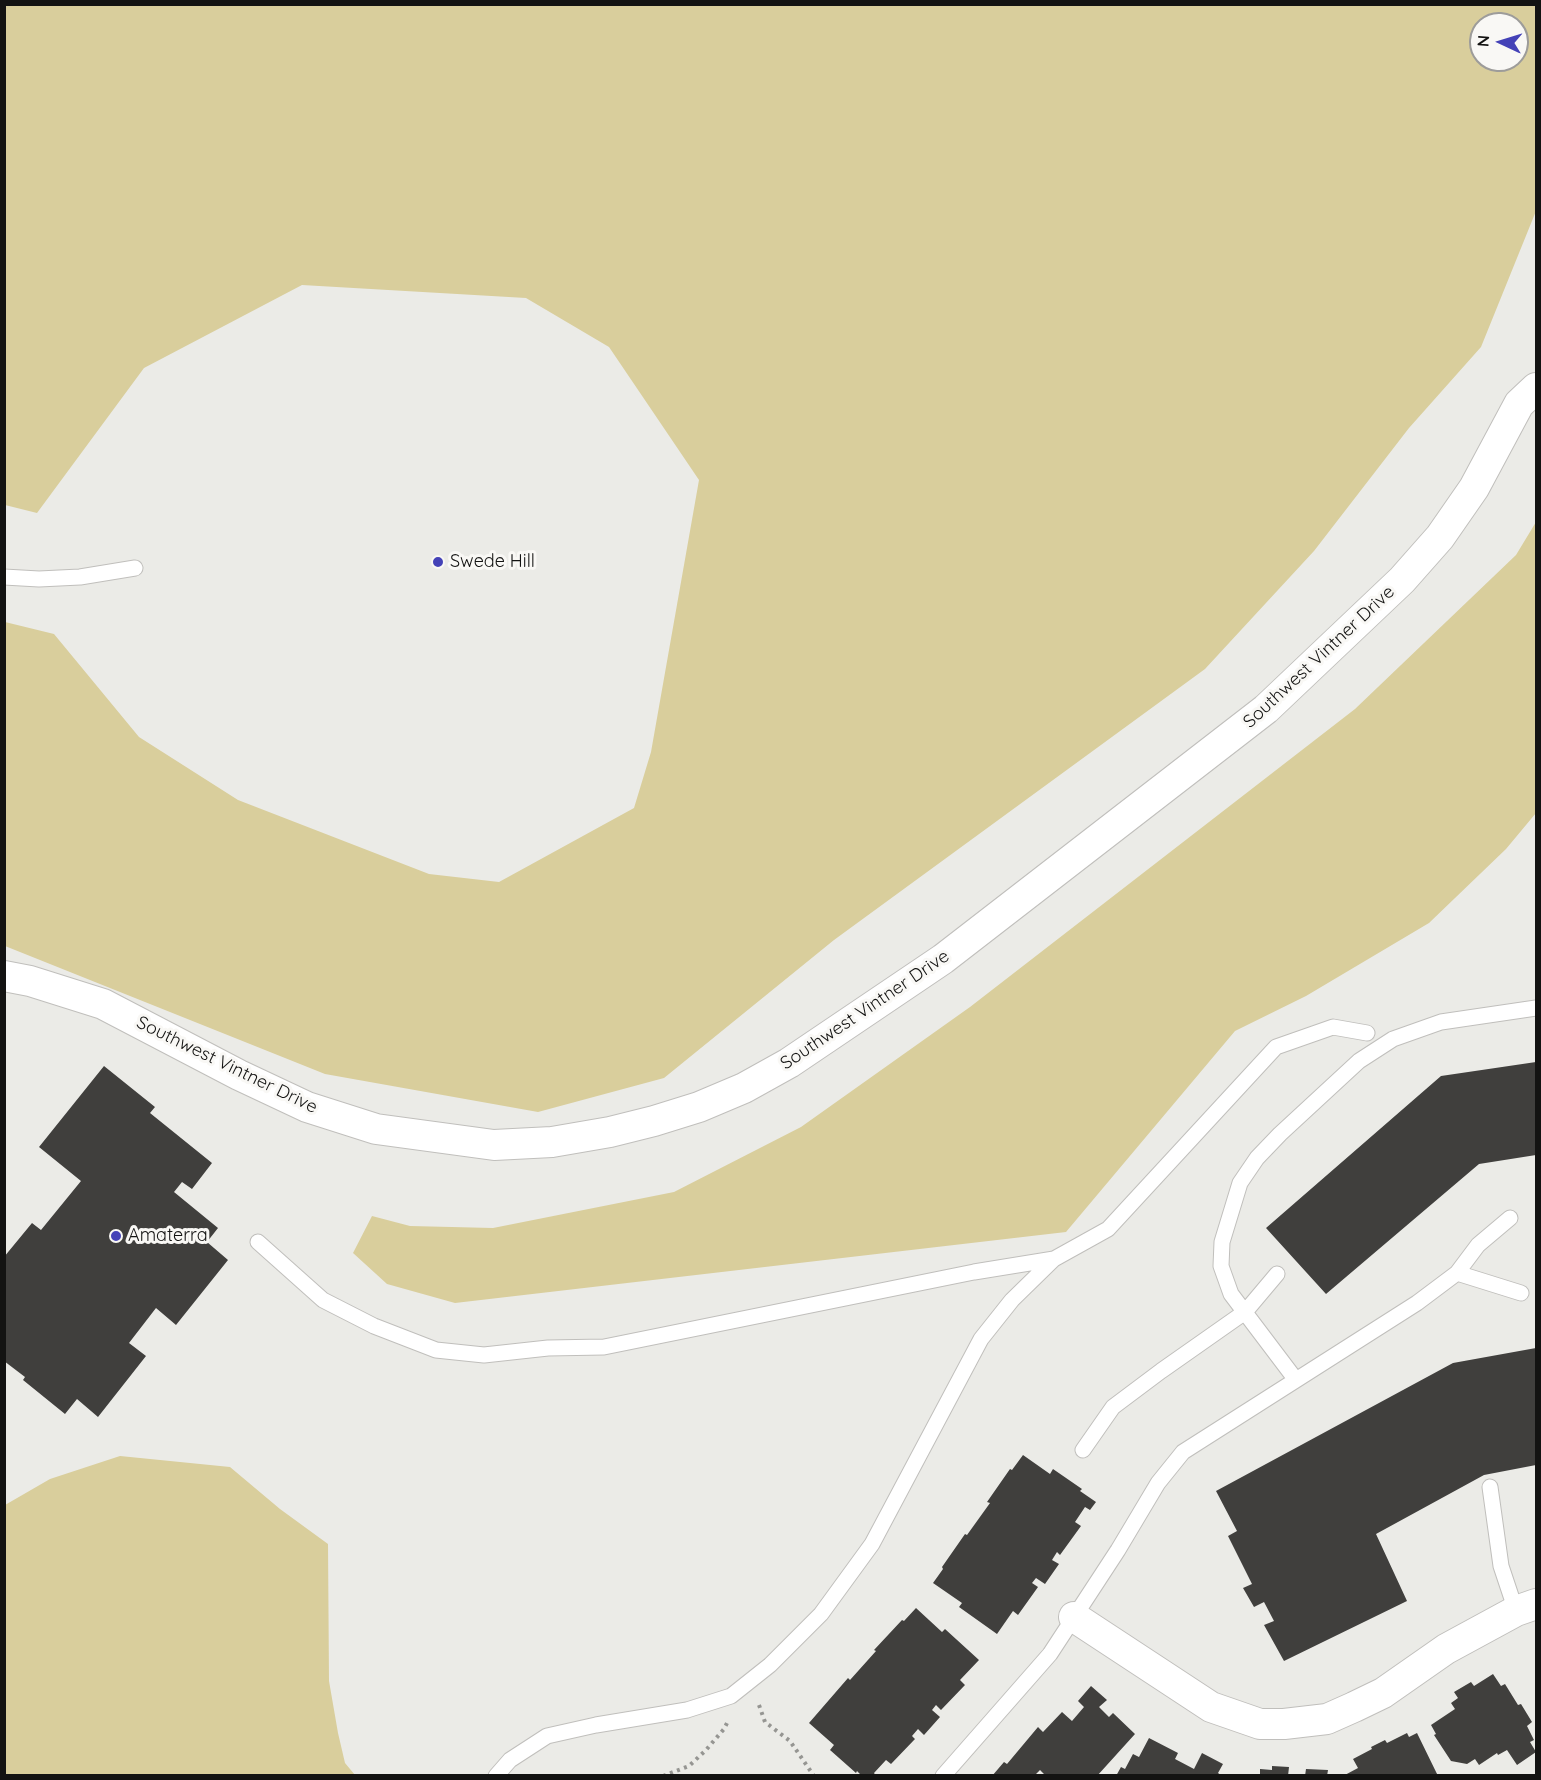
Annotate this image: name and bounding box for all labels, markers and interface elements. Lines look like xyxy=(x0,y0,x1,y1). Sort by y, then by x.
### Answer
north arrow xyxy=(1469,12,1529,72)
text: N xyxy=(1473,34,1493,47)
place label: Swede Hill xyxy=(450,551,535,573)
marker: Swede Hill xyxy=(431,555,445,569)
street label: Southwest Vintner Drive xyxy=(1239,581,1399,733)
street label: Southwest Vintner Drive xyxy=(777,945,953,1075)
street label: Southwest Vintner Drive xyxy=(133,1012,321,1118)
place label: Amaterra xyxy=(128,1225,208,1247)
marker: Amaterra xyxy=(109,1229,123,1243)

